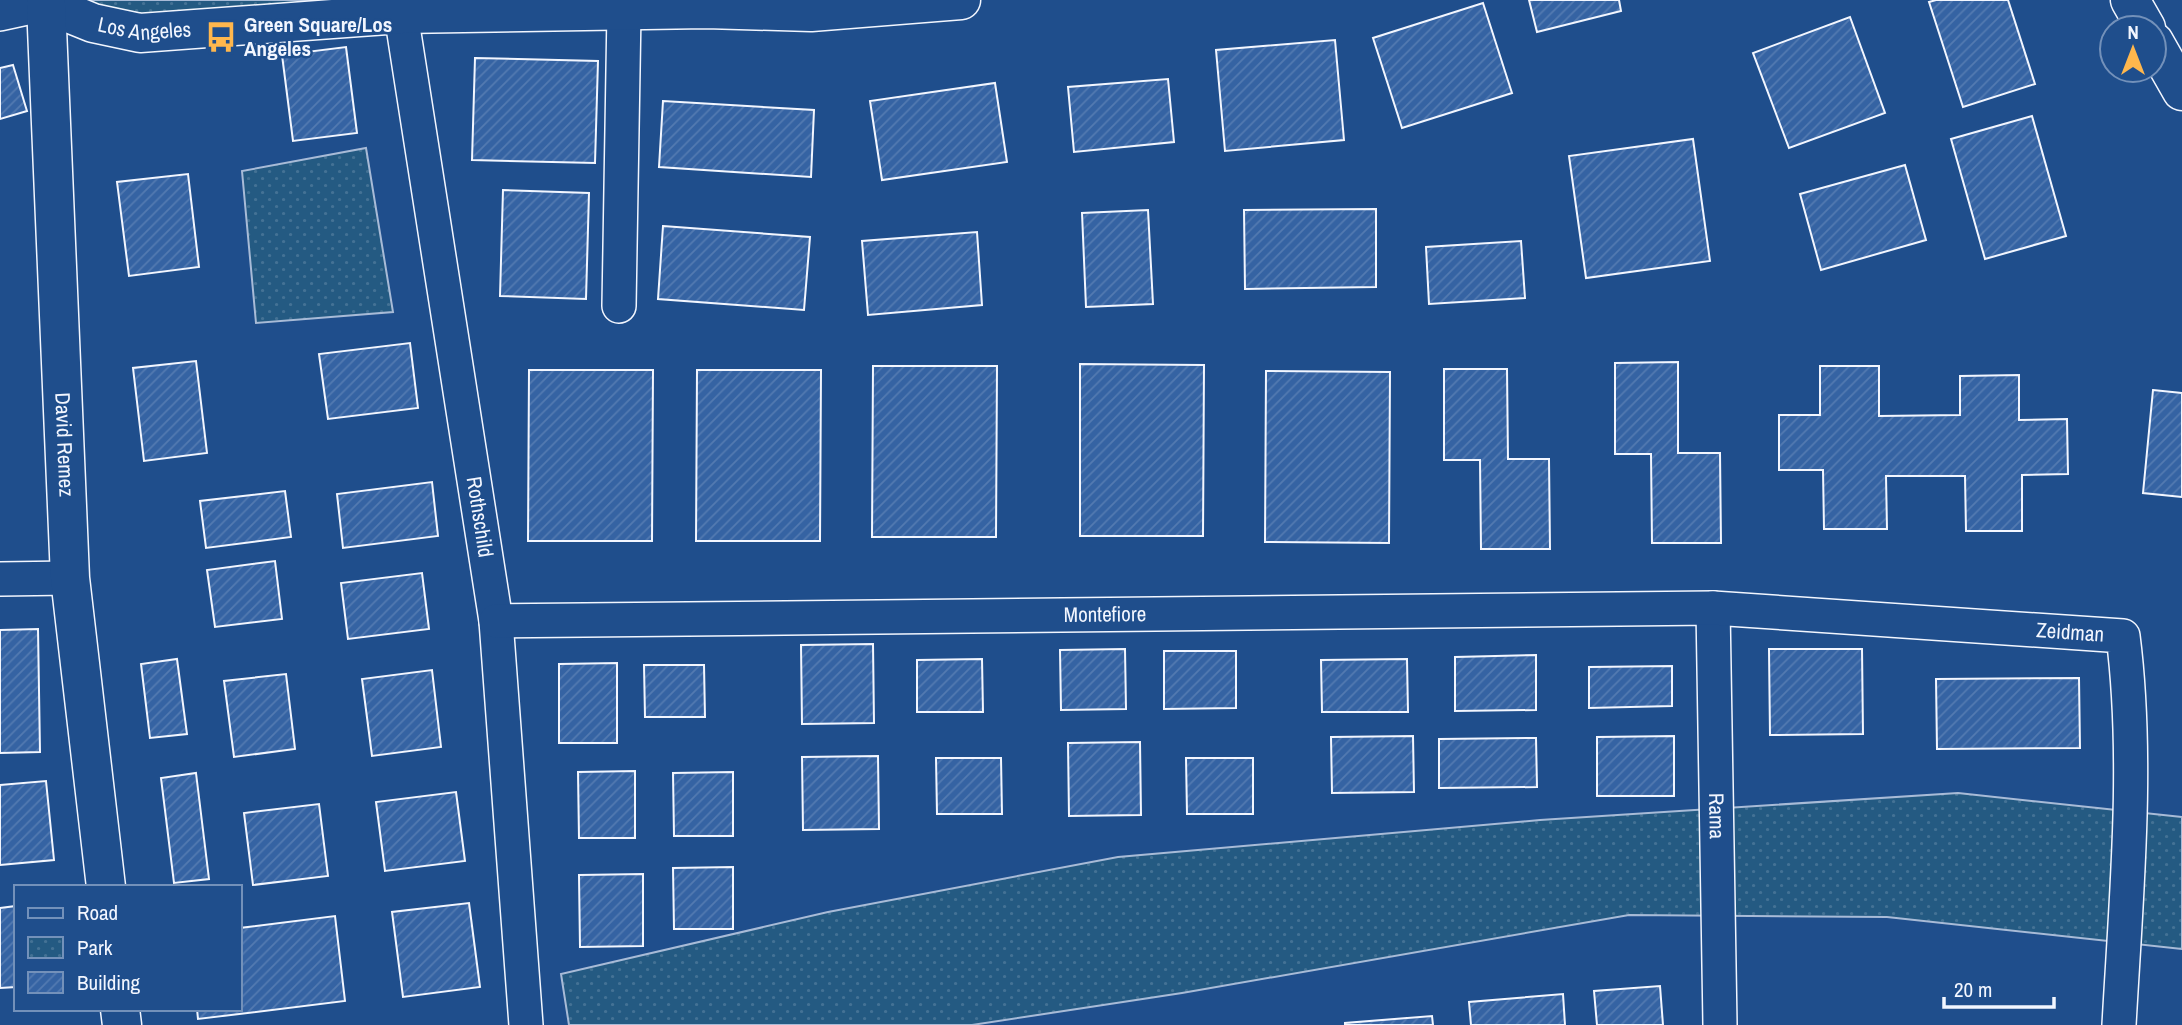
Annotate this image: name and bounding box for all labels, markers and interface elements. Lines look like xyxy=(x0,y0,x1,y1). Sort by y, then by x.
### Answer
street label: Los Angeles xyxy=(95,9,192,47)
place label: Green Square/Los Angeles xyxy=(244,10,392,63)
north arrow xyxy=(2098,14,2168,84)
text: N xyxy=(2127,19,2139,45)
bus stop icon: Green Square/Los Angeles xyxy=(204,20,238,54)
street label: David Remez xyxy=(48,392,82,498)
street label: Rothschild xyxy=(460,474,501,559)
street label: Montefiore xyxy=(1064,599,1146,629)
street label: Zeidman xyxy=(2035,615,2105,649)
street label: Rama xyxy=(1702,793,1732,840)
legend xyxy=(14,885,242,1011)
text: Road xyxy=(77,898,118,927)
text: Park xyxy=(77,933,113,962)
scale bar xyxy=(1944,965,2054,1009)
text: Building xyxy=(77,968,141,997)
text: 20 m xyxy=(1954,975,1992,1004)

